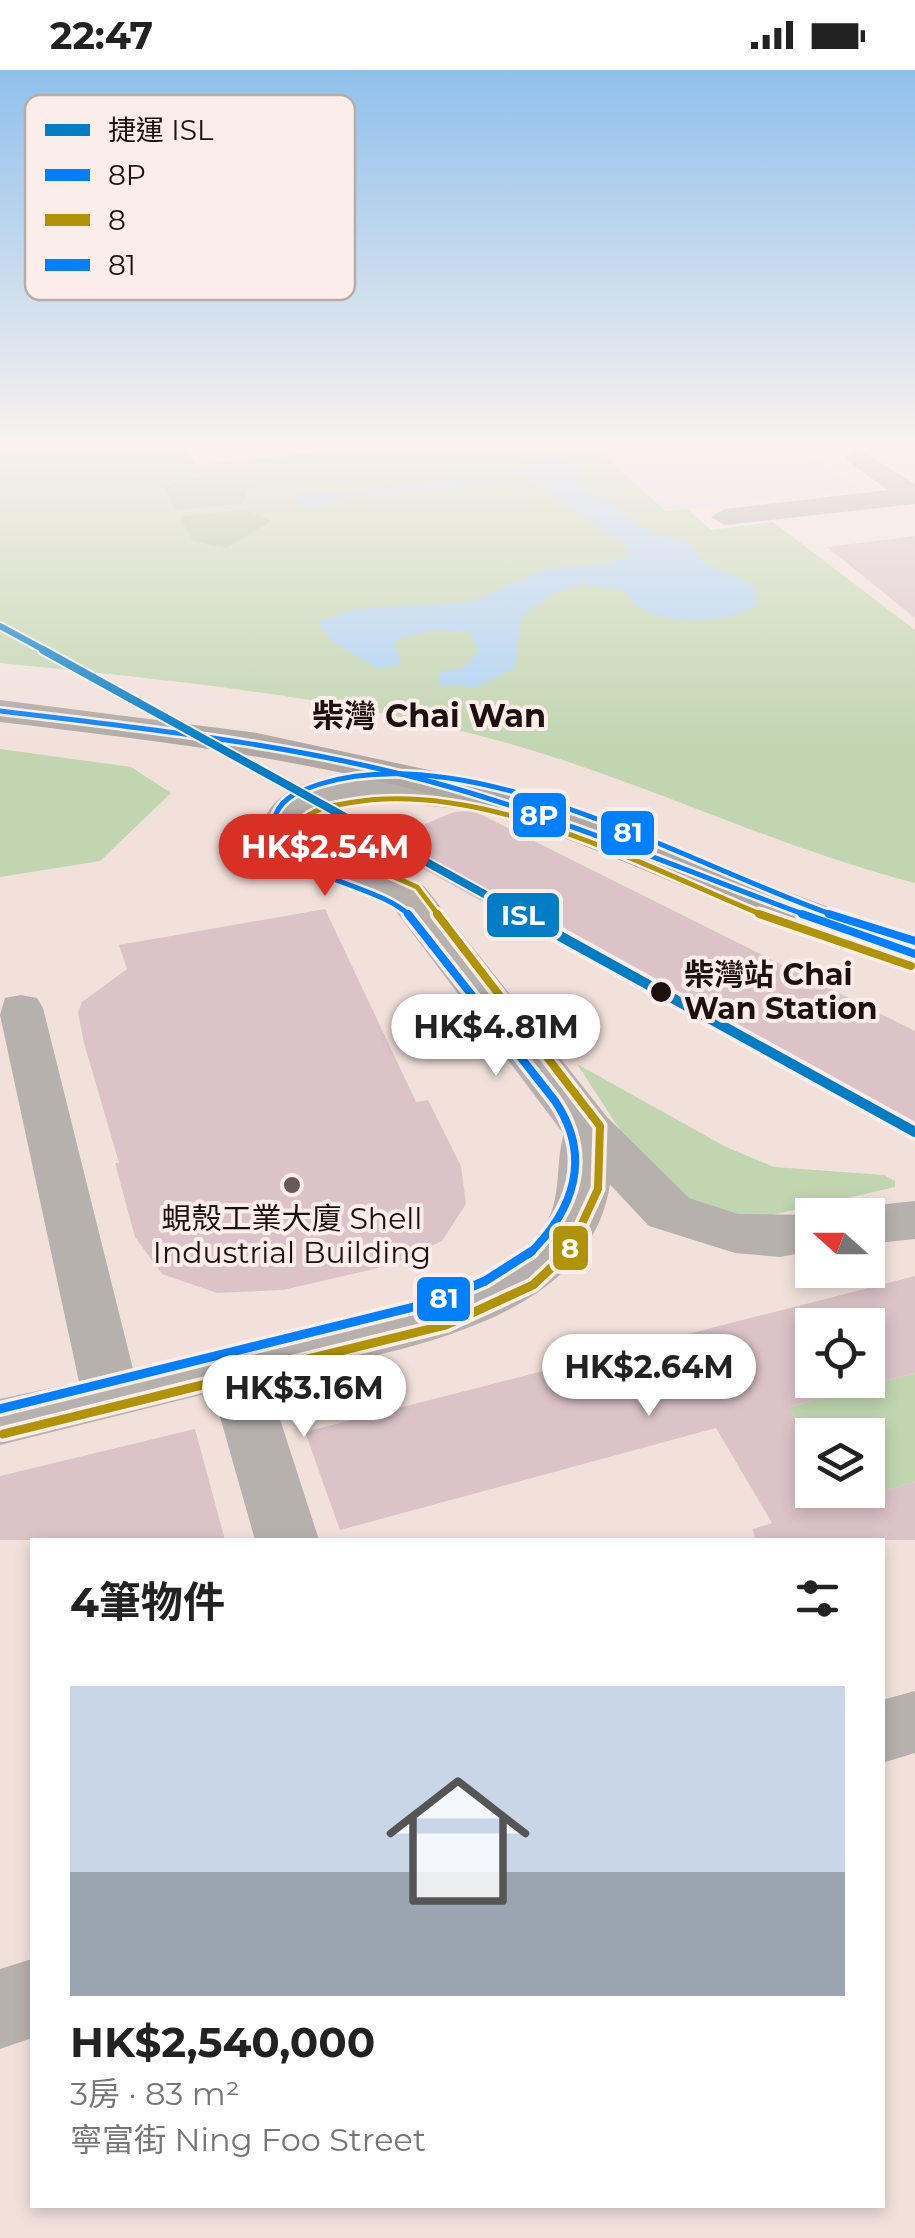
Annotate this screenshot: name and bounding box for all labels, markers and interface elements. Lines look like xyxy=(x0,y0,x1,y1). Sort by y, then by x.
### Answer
text: 22:47 xyxy=(50,12,153,59)
legend xyxy=(25,95,355,300)
text: 捷運 ISL xyxy=(108,113,214,147)
text: 8P xyxy=(108,158,146,192)
text: 8 xyxy=(108,203,126,237)
text: 81 xyxy=(108,248,136,282)
district label: 柴灣 Chai Wan xyxy=(312,696,546,735)
line badge: 8P xyxy=(511,791,568,839)
text: 8P xyxy=(520,798,558,832)
line badge: 81 xyxy=(599,809,656,857)
pin: HK$2.54M xyxy=(222,814,428,899)
text: 81 xyxy=(613,815,643,849)
text: HK$2.54M xyxy=(241,827,409,866)
line badge: ISL xyxy=(485,891,561,939)
text: ISL xyxy=(501,898,545,932)
place label: 柴灣站 Chai Wan Station xyxy=(684,956,878,1027)
marker: 柴灣站 Chai Wan Station xyxy=(648,979,674,1005)
pin: HK$4.81M xyxy=(393,994,599,1079)
text: HK$4.81M xyxy=(413,1007,579,1046)
marker: 蜆殼工業大廈 Shell Industrial Building xyxy=(281,1174,303,1196)
north arrow xyxy=(795,1198,885,1288)
map controls xyxy=(795,1198,885,1508)
place label: 蜆殼工業大廈 Shell Industrial Building xyxy=(153,1200,431,1271)
line badge: 8 xyxy=(551,1224,590,1272)
text: 8 xyxy=(561,1231,579,1265)
line badge: 81 xyxy=(415,1275,472,1323)
text: 81 xyxy=(429,1281,459,1315)
button: locate xyxy=(795,1308,885,1398)
pin: HK$2.64M xyxy=(546,1334,752,1419)
text: HK$2.64M xyxy=(564,1347,734,1386)
pin: HK$3.16M xyxy=(201,1355,407,1440)
text: HK$3.16M xyxy=(224,1368,384,1407)
button: layers xyxy=(795,1418,885,1508)
icon: filters xyxy=(790,1571,845,1626)
text: 4筆物件 xyxy=(70,1576,225,1628)
icon: home xyxy=(368,1751,548,1931)
text: HK$2,540,000 xyxy=(70,2016,375,2068)
text: 3房 · 83 m² xyxy=(70,2074,239,2113)
text: 寧富街 Ning Foo Street xyxy=(70,2120,426,2159)

